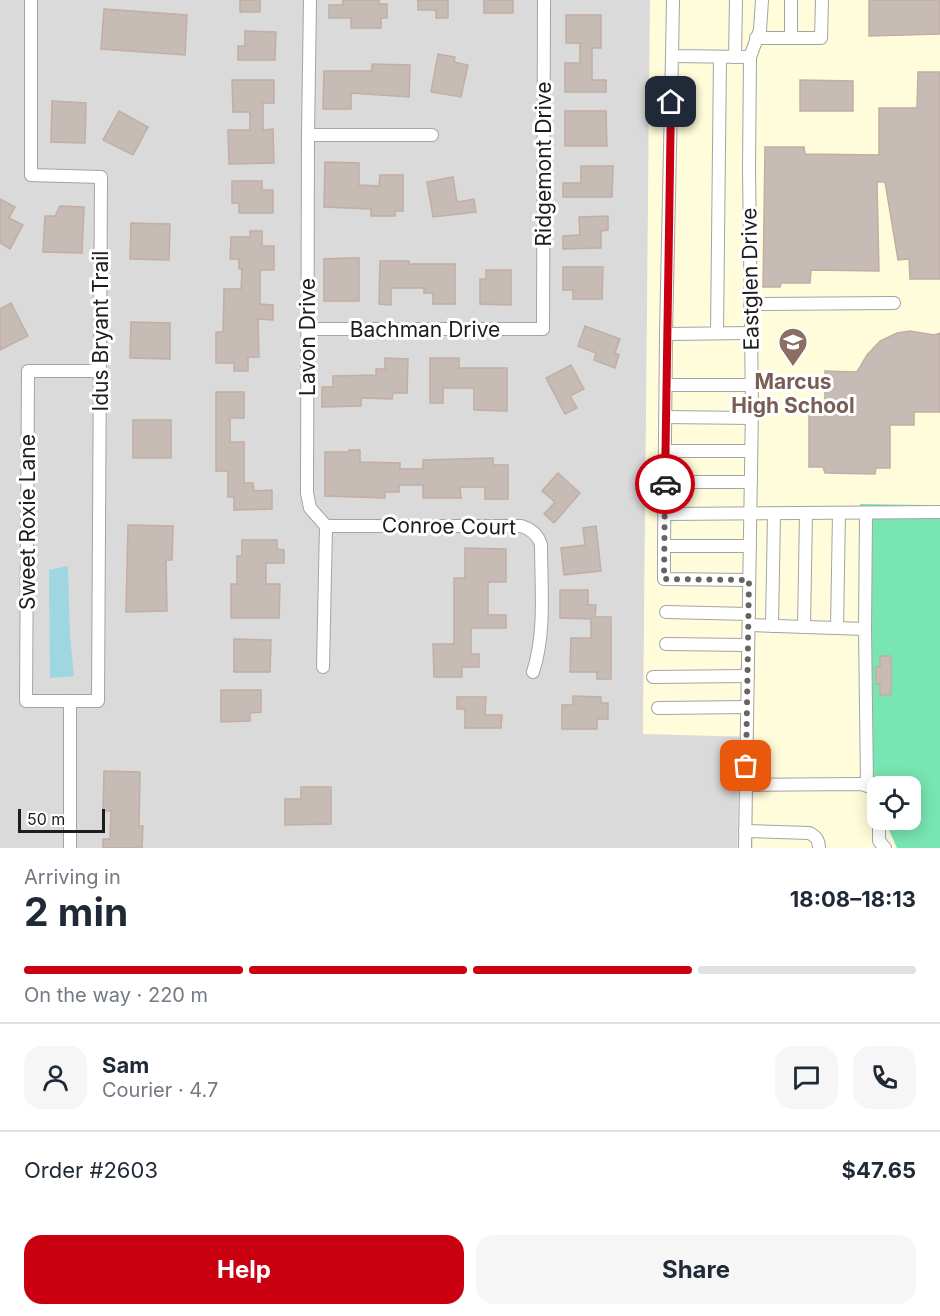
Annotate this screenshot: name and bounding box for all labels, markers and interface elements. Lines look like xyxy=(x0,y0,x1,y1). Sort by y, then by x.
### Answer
pin xyxy=(645,76,696,127)
street label: Ridgemont Drive xyxy=(531,82,556,246)
icon: home xyxy=(654,85,687,118)
street label: Eastglen Drive xyxy=(736,207,764,351)
street label: Idus Bryant Trail xyxy=(88,251,113,411)
street label: Lavon Drive xyxy=(295,278,320,396)
street label: Bachman Drive xyxy=(350,317,500,342)
school or university icon: Marcus High School xyxy=(777,326,809,368)
place label: Marcus High School xyxy=(731,369,855,418)
street label: Sweet Roxie Lane xyxy=(15,434,40,610)
courier xyxy=(635,454,695,514)
icon: car xyxy=(649,468,682,501)
street label: Conroe Court xyxy=(382,512,516,540)
pin xyxy=(720,740,771,791)
icon: bag xyxy=(729,749,762,782)
map controls xyxy=(867,776,921,830)
button: locate xyxy=(867,776,921,830)
scale bar xyxy=(18,806,105,834)
text: 50 m xyxy=(27,809,65,829)
text: Arriving in xyxy=(24,865,121,889)
text: 18:08–18:13 xyxy=(790,886,916,912)
text: 2 min xyxy=(24,888,128,935)
text: On the way · 220 m xyxy=(24,983,208,1007)
button: person xyxy=(24,1046,87,1109)
button: chat xyxy=(775,1046,838,1109)
button: phone xyxy=(853,1046,916,1109)
text: Sam xyxy=(102,1052,149,1078)
text: Courier · 4.7 xyxy=(102,1078,218,1102)
text: Order #2603 xyxy=(24,1157,158,1183)
text: $47.65 xyxy=(842,1157,916,1183)
button: Help xyxy=(24,1235,464,1304)
button: Share xyxy=(476,1235,916,1304)

